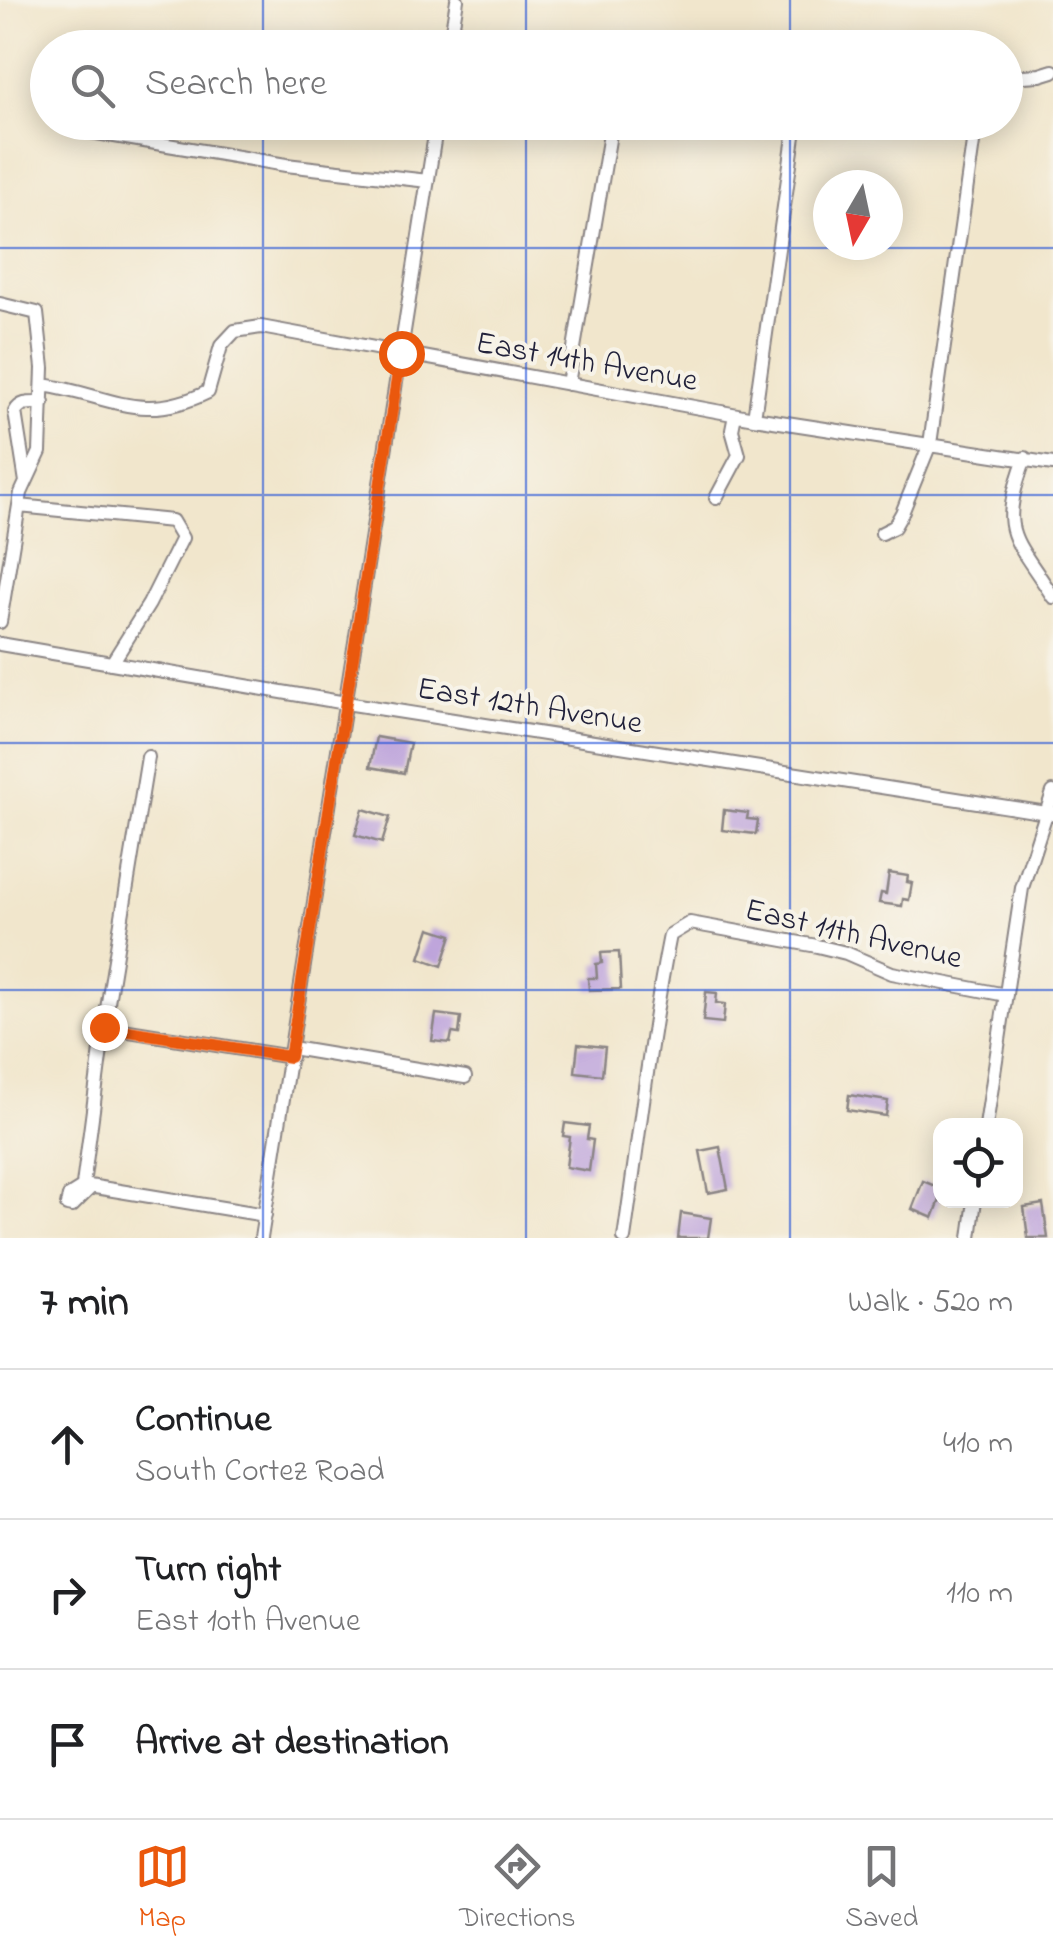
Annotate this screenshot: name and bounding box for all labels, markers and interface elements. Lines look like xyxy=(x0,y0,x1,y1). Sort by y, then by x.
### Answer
search box xyxy=(30,30,1023,140)
text: Search here xyxy=(145,57,327,113)
icon: search xyxy=(65,58,120,113)
north arrow xyxy=(813,170,903,260)
street label: East 14th Avenue xyxy=(472,321,702,406)
route start xyxy=(379,331,425,377)
street label: East 12th Avenue xyxy=(413,666,646,749)
street label: East 11th Avenue xyxy=(740,888,967,983)
route end xyxy=(82,1005,128,1051)
map controls xyxy=(933,1118,1023,1208)
button: locate xyxy=(933,1118,1023,1208)
text: 7 min xyxy=(40,1273,129,1334)
text: Walk · 520 m xyxy=(848,1280,1013,1327)
text: Continue xyxy=(135,1393,271,1449)
icon: ahead xyxy=(40,1417,95,1472)
text: 410 m xyxy=(943,1421,1013,1468)
text: South Cortez Road xyxy=(135,1449,385,1496)
text: Turn right xyxy=(135,1543,281,1599)
icon: right xyxy=(40,1567,95,1622)
text: 110 m xyxy=(946,1571,1013,1618)
text: East 10th Avenue xyxy=(135,1599,360,1646)
text: Arrive at destination xyxy=(135,1716,449,1772)
icon: arrive xyxy=(40,1717,95,1772)
tab: Map xyxy=(135,1839,190,1940)
tab: Directions xyxy=(459,1839,576,1940)
tab: Saved xyxy=(845,1839,918,1940)

